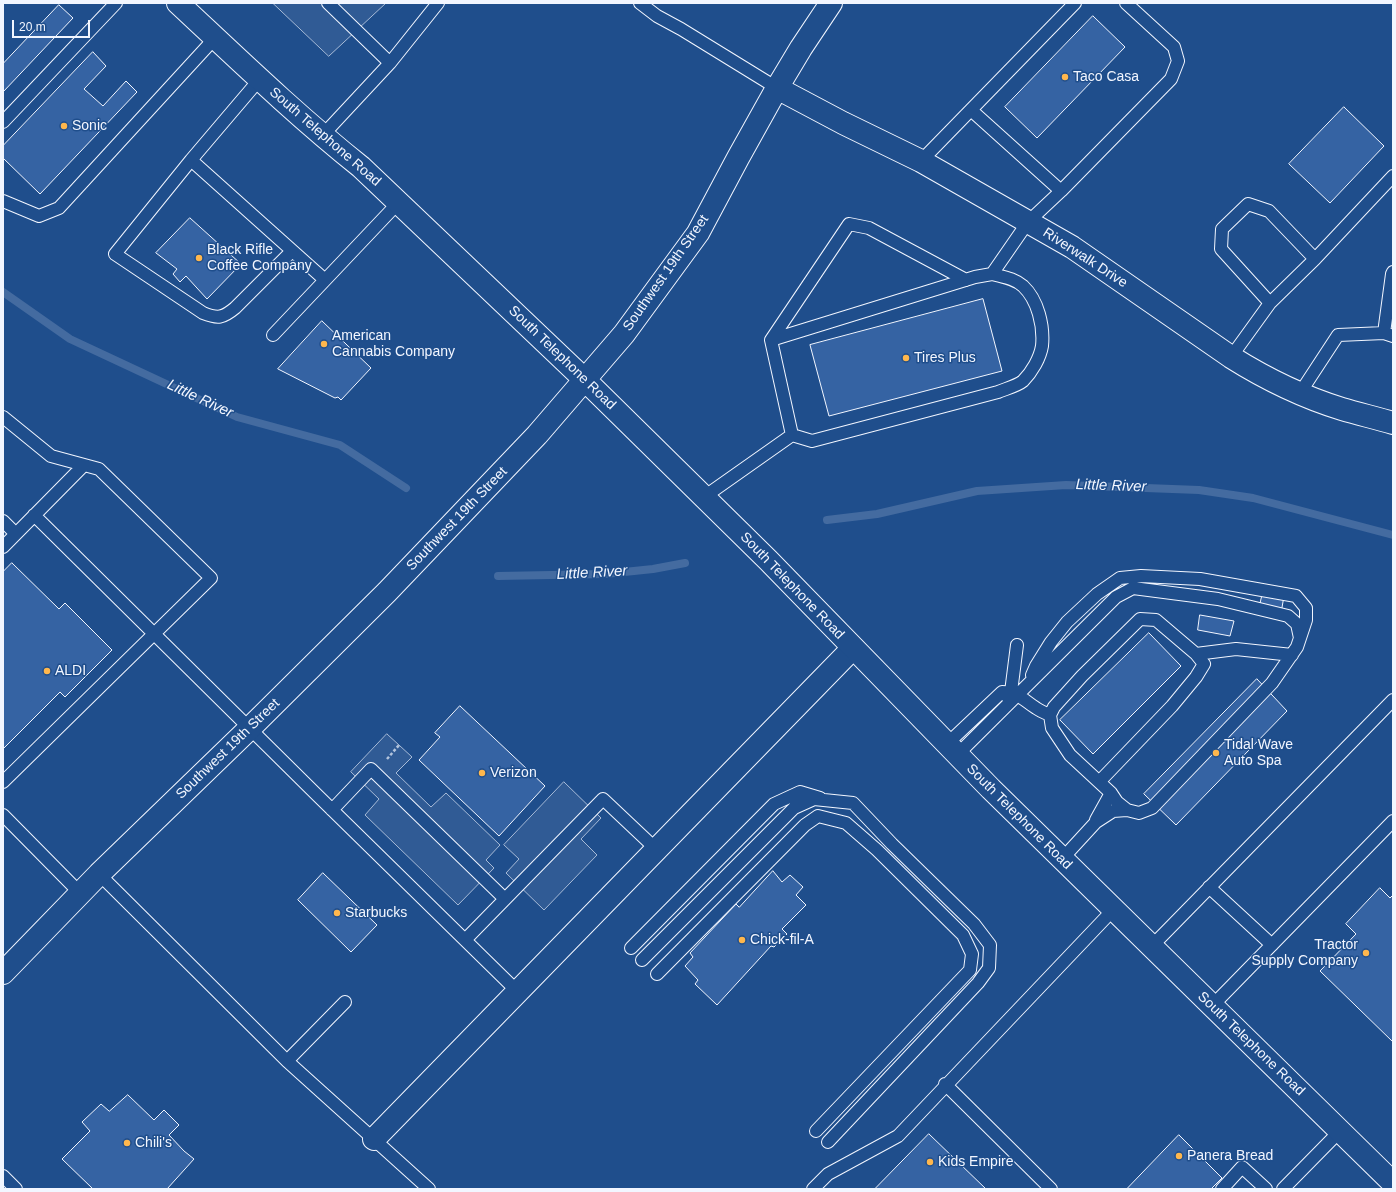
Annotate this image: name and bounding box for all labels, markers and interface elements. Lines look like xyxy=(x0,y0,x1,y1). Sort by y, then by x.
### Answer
scale bar xyxy=(14,12,92,38)
text: 20 m xyxy=(19,20,46,34)
place label: Taco Casa xyxy=(1073,69,1139,85)
marker: Taco Casa xyxy=(1060,72,1070,82)
street label: South Telephone Road xyxy=(266,84,384,190)
place label: Sonic xyxy=(72,118,107,134)
marker: Sonic xyxy=(59,121,69,131)
street label: Southwest 19th Street xyxy=(620,212,712,334)
street label: Riverwalk Drive xyxy=(1040,224,1130,292)
place label: Black Rifle Coffee Company xyxy=(207,242,312,274)
marker: Black Rifle Coffee Company xyxy=(194,253,204,263)
street label: South Telephone Road xyxy=(505,302,619,414)
place label: American Cannabis Company xyxy=(332,328,455,360)
marker: American Cannabis Company xyxy=(319,339,329,349)
place label: Tires Plus xyxy=(914,350,976,366)
marker: Tires Plus xyxy=(901,353,911,363)
water label: Little River xyxy=(164,376,236,422)
street label: Southwest 19th Street xyxy=(403,464,511,574)
water label: Little River xyxy=(1075,476,1147,496)
street label: South Telephone Road xyxy=(736,529,848,643)
water label: Little River xyxy=(556,562,628,584)
place label: ALDI xyxy=(55,663,86,679)
marker: ALDI xyxy=(42,666,52,676)
street label: Southwest 19th Street xyxy=(173,695,283,803)
place label: Tidal Wave Auto Spa xyxy=(1224,737,1293,770)
marker: Tidal Wave Auto Spa xyxy=(1211,748,1221,758)
street label: South Telephone Road xyxy=(963,761,1075,873)
place label: Verizon xyxy=(490,765,537,781)
marker: Verizon xyxy=(477,768,487,778)
place label: Starbucks xyxy=(345,905,407,921)
marker: Starbucks xyxy=(332,908,342,918)
place label: Chick-fil-A xyxy=(750,932,814,948)
marker: Chick-fil-A xyxy=(737,935,747,945)
place label: Tractor Supply Company xyxy=(1251,937,1358,970)
marker: Tractor Supply Company xyxy=(1361,948,1371,958)
street label: South Telephone Road xyxy=(1194,988,1308,1100)
place label: Chili's xyxy=(135,1135,172,1151)
marker: Chili's xyxy=(122,1138,132,1148)
place label: Panera Bread xyxy=(1187,1148,1273,1164)
marker: Panera Bread xyxy=(1174,1151,1184,1161)
place label: Kids Empire xyxy=(938,1154,1013,1170)
marker: Kids Empire xyxy=(925,1157,935,1167)

